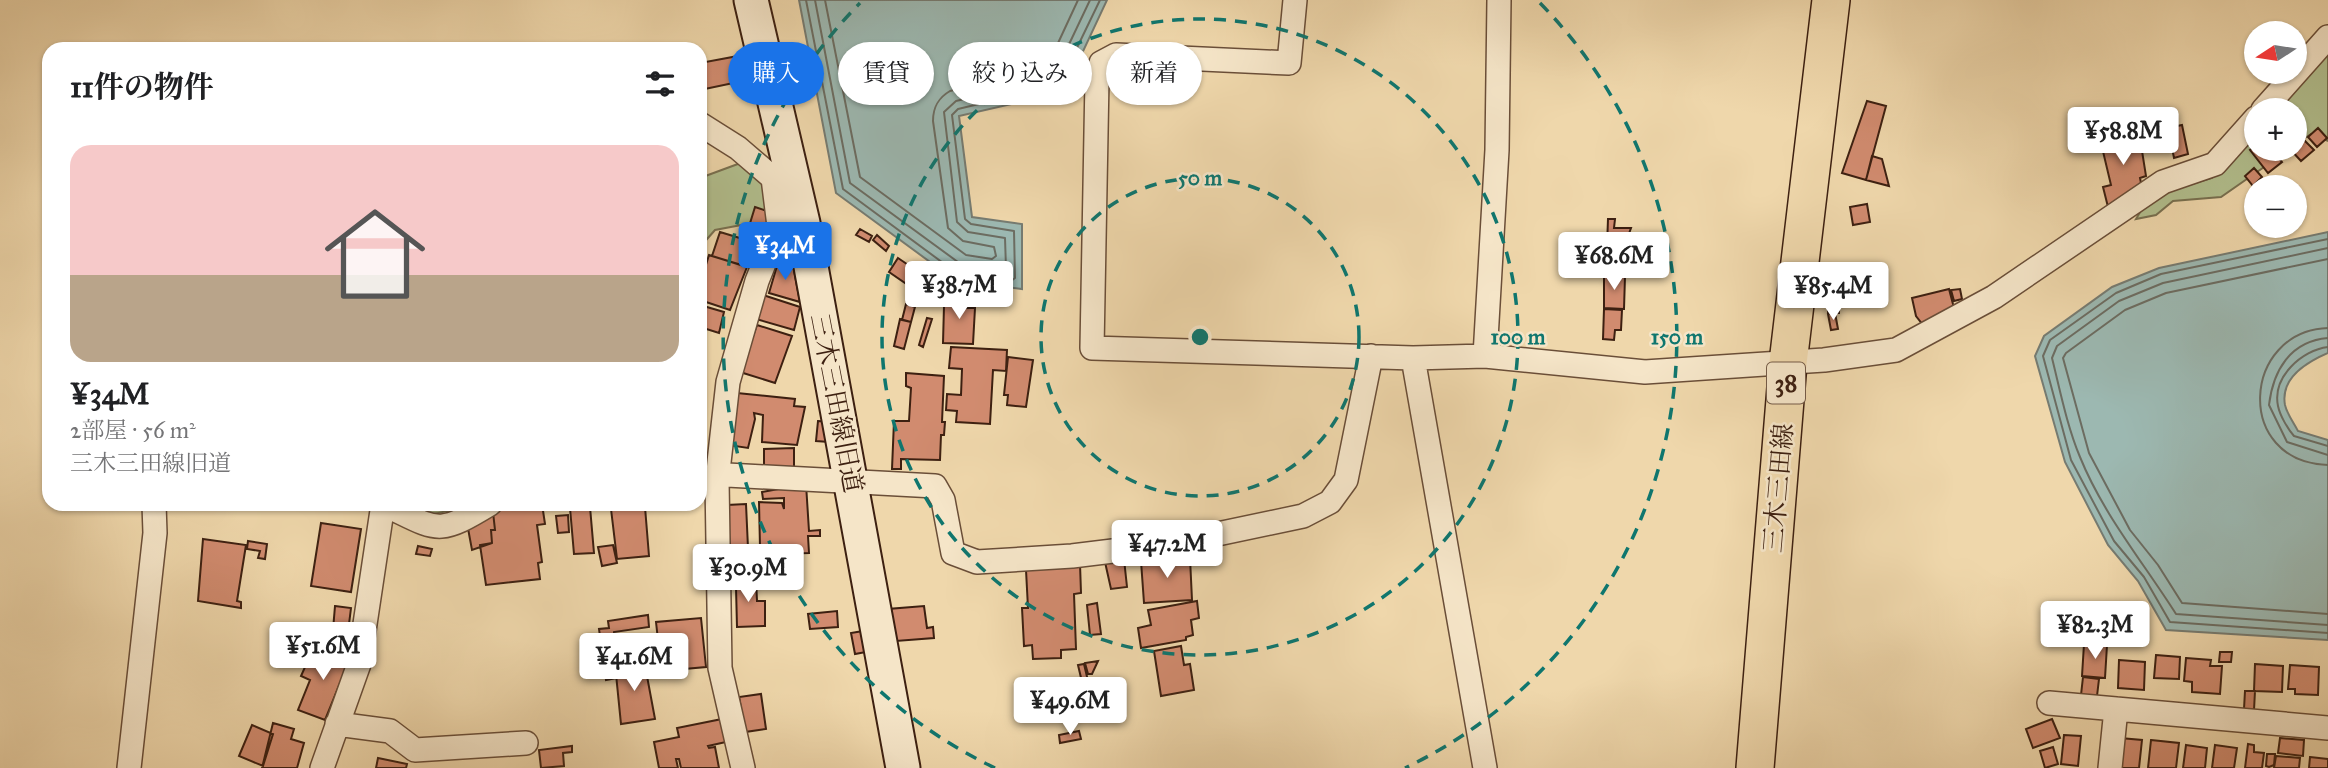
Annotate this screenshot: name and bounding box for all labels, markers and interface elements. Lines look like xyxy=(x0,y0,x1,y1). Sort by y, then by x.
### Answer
north arrow xyxy=(2244,21,2306,84)
map controls xyxy=(2244,21,2307,238)
chip: 購入 xyxy=(728,42,824,105)
chip: 賃貸 xyxy=(838,42,934,105)
chip: 絞り込み xyxy=(948,42,1092,105)
chip: 新着 xyxy=(1106,42,1202,105)
icon: filters xyxy=(641,65,679,103)
text: 11件の物件 xyxy=(70,69,214,105)
button: + xyxy=(2244,98,2307,161)
pin: ¥58.8M xyxy=(2066,108,2180,167)
text: ¥58.8M xyxy=(2084,116,2162,144)
text: 50 m xyxy=(1178,165,1222,191)
button: − xyxy=(2244,175,2307,238)
icon: home xyxy=(312,191,438,317)
pin: ¥34M xyxy=(744,222,826,282)
text: ¥34M xyxy=(755,231,815,259)
pin: ¥68.6M xyxy=(1557,232,1671,292)
text: ¥68.6M xyxy=(1574,241,1654,269)
pin: ¥38.7M xyxy=(902,262,1016,321)
pin: ¥85.4M xyxy=(1776,262,1890,322)
text: ¥38.7M xyxy=(921,270,997,298)
text: ¥85.4M xyxy=(1794,271,1872,299)
street label: 三木三田線旧道 xyxy=(804,311,870,495)
text: 100 m xyxy=(1491,324,1546,350)
text: 150 m xyxy=(1651,324,1703,350)
centre of rings xyxy=(1188,325,1212,349)
road number: 38 xyxy=(1767,362,1805,404)
text: ¥34M xyxy=(70,376,149,412)
text: 2部屋 · 56 m² xyxy=(70,416,196,444)
street label: 三木三田線 xyxy=(1756,422,1800,554)
text: 三木三田線旧道 xyxy=(70,449,231,477)
pin: ¥47.2M xyxy=(1110,520,1224,580)
text: ¥47.2M xyxy=(1128,529,1206,557)
pin: ¥30.9M xyxy=(691,544,805,604)
text: ¥30.9M xyxy=(709,553,787,581)
pin: ¥82.3M xyxy=(2038,602,2152,661)
text: ¥82.3M xyxy=(2057,610,2133,638)
pin: ¥51.6M xyxy=(266,622,380,682)
text: ¥51.6M xyxy=(285,631,361,659)
pin: ¥41.6M xyxy=(577,634,691,693)
text: ¥41.6M xyxy=(595,642,673,670)
pin: ¥49.6M xyxy=(1013,678,1127,737)
text: ¥49.6M xyxy=(1030,686,1110,714)

